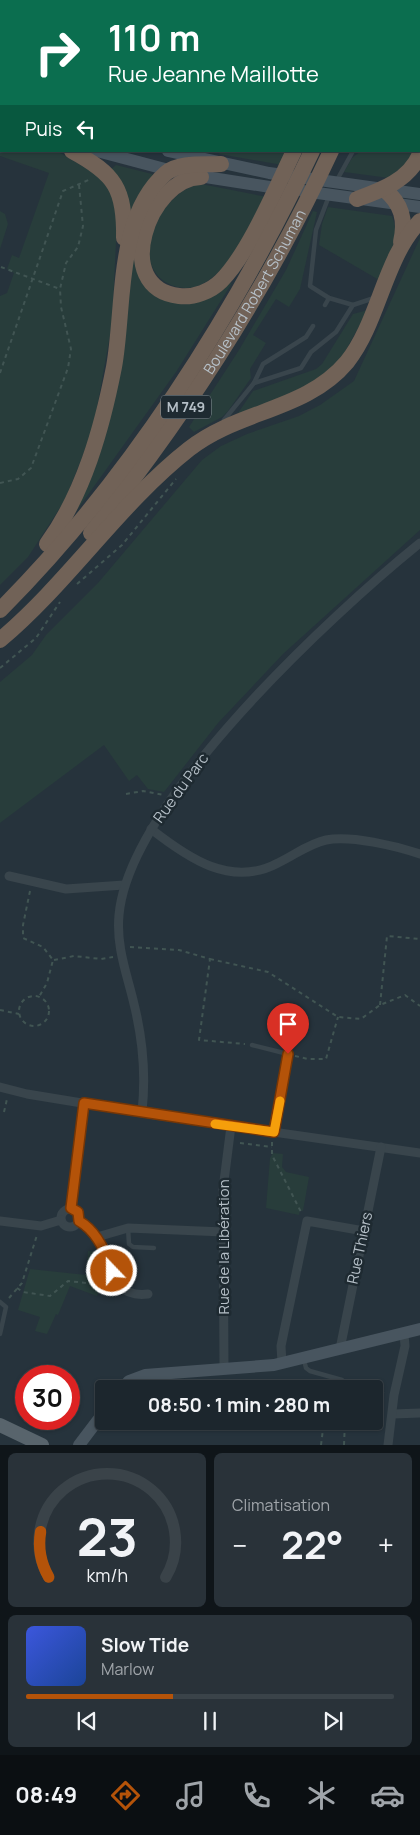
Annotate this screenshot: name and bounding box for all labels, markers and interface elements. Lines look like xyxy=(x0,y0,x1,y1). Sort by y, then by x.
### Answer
text: 110 m xyxy=(108,14,200,62)
icon: right xyxy=(25,20,90,85)
text: Rue Jeanne Maillotte xyxy=(108,59,319,89)
icon: left xyxy=(72,115,100,143)
text: Puis xyxy=(25,116,62,142)
street label: Boulevard Robert Schuman xyxy=(198,206,311,378)
road number: M 749 xyxy=(161,396,211,418)
street label: Rue du Parc xyxy=(148,749,213,827)
pin xyxy=(267,1003,309,1054)
icon: arrive xyxy=(274,1010,302,1038)
street label: Rue de la Libération xyxy=(213,1179,234,1315)
street label: Rue Thiers xyxy=(342,1210,377,1286)
position arrow xyxy=(85,1244,137,1296)
speed limit sign: 30 xyxy=(15,1365,80,1430)
text: 08:50 · 1 min · 280 m xyxy=(148,1392,330,1418)
text: Climatisation xyxy=(232,1494,330,1516)
text: 23 xyxy=(76,1501,138,1572)
text: 22° xyxy=(281,1518,344,1570)
text: − xyxy=(232,1526,247,1564)
text: + xyxy=(378,1526,394,1564)
text: km/h xyxy=(86,1563,128,1587)
text: Slow Tide xyxy=(101,1632,189,1658)
text: Marlow xyxy=(101,1658,154,1680)
icon: previous xyxy=(73,1707,101,1735)
icon: pause xyxy=(196,1707,224,1735)
icon: next xyxy=(319,1707,347,1735)
icon: directions xyxy=(108,1778,143,1813)
icon: music xyxy=(173,1778,208,1813)
icon: phone xyxy=(239,1778,274,1813)
icon: climate xyxy=(304,1778,339,1813)
icon: car xyxy=(370,1778,405,1813)
text: 08:49 xyxy=(15,1780,77,1810)

